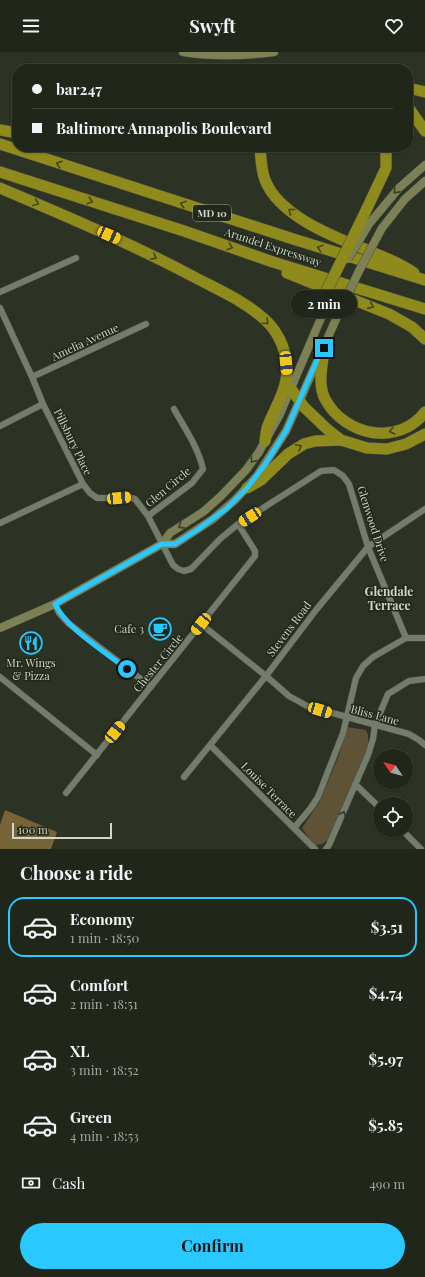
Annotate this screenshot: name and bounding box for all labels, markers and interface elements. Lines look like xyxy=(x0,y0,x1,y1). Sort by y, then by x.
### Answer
text: Swyft xyxy=(189,14,236,38)
icon: menu xyxy=(20,15,42,37)
icon: heart xyxy=(383,15,405,37)
text: bar247 xyxy=(56,79,102,99)
text: Baltimore Annapolis Boulevard xyxy=(56,118,272,138)
one-way arrow xyxy=(56,160,63,168)
one-way arrow xyxy=(394,186,401,194)
one-way arrow xyxy=(87,196,94,205)
one-way arrow xyxy=(32,199,39,207)
one-way arrow xyxy=(179,200,186,208)
road number: MD 10 xyxy=(193,205,231,221)
one-way arrow xyxy=(288,208,295,215)
street label: Arundel Expressway xyxy=(222,223,324,269)
car xyxy=(96,225,122,245)
one-way arrow xyxy=(226,242,233,251)
one-way arrow xyxy=(316,244,323,252)
one-way arrow xyxy=(150,252,158,259)
callout: 2 min xyxy=(291,290,357,318)
text: 2 min xyxy=(307,295,341,312)
one-way arrow xyxy=(367,301,375,309)
one-way arrow xyxy=(261,317,269,325)
street label: Amelia Avenue xyxy=(48,319,121,364)
route end xyxy=(315,339,333,357)
car xyxy=(279,351,293,375)
street label: Pillsbury Place xyxy=(51,406,96,478)
one-way arrow xyxy=(389,427,396,435)
one-way arrow xyxy=(295,444,302,452)
one-way arrow xyxy=(250,456,258,463)
street label: Glen Circle xyxy=(142,463,194,510)
street label: Glenwood Drive xyxy=(354,484,393,564)
car xyxy=(107,491,131,505)
car xyxy=(237,505,263,529)
one-way arrow xyxy=(178,521,185,529)
district label: Glendale Terrace xyxy=(365,583,413,613)
street label: Stevens Road xyxy=(263,598,315,659)
car xyxy=(189,611,213,637)
cafe icon: Cafe 3 xyxy=(147,616,173,642)
place label: Cafe 3 xyxy=(114,621,144,636)
restaurant icon: Mr. Wings & Pizza xyxy=(18,630,44,656)
street label: Chester Circle xyxy=(130,630,186,695)
place label: Mr. Wings & Pizza xyxy=(6,655,56,683)
route start xyxy=(118,660,136,678)
car xyxy=(307,701,333,719)
street label: Bliss Lane xyxy=(349,701,402,728)
car xyxy=(103,719,127,745)
north arrow xyxy=(373,749,413,789)
map controls xyxy=(373,749,413,837)
street label: Louise Terrace xyxy=(238,758,301,821)
button: locate xyxy=(373,797,413,837)
one-way arrow xyxy=(338,811,346,818)
scale bar xyxy=(12,821,112,840)
text: 100 m xyxy=(18,822,48,837)
text: Choose a ride xyxy=(20,861,133,885)
icon: car xyxy=(22,909,58,945)
text: Economy xyxy=(70,909,134,929)
text: $3.51 xyxy=(371,917,403,937)
text: 1 min · 18:50 xyxy=(70,929,139,946)
icon: car xyxy=(22,975,58,1011)
text: Comfort xyxy=(70,975,128,995)
text: $4.74 xyxy=(369,983,403,1003)
text: 2 min · 18:51 xyxy=(70,995,138,1012)
icon: car xyxy=(22,1041,58,1077)
text: XL xyxy=(70,1041,90,1061)
text: $5.97 xyxy=(368,1049,403,1069)
text: 3 min · 18:52 xyxy=(70,1061,139,1078)
icon: car xyxy=(22,1107,58,1143)
text: Green xyxy=(70,1107,112,1127)
text: $5.85 xyxy=(368,1115,403,1135)
text: 4 min · 18:53 xyxy=(70,1127,139,1144)
icon: cash xyxy=(20,1172,42,1194)
text: Cash xyxy=(52,1173,85,1193)
text: 490 m xyxy=(369,1175,405,1192)
button: Confirm xyxy=(20,1223,405,1269)

